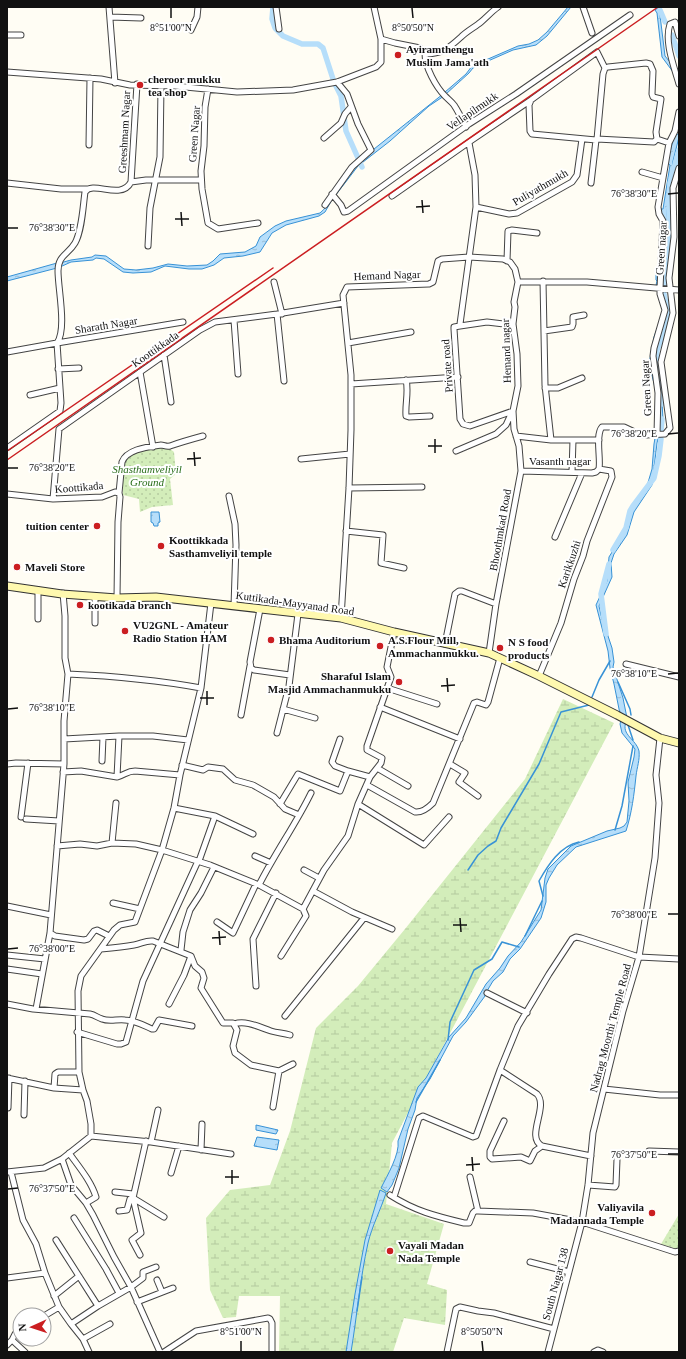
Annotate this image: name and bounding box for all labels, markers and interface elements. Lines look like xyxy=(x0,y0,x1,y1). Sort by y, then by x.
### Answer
text: 8°51'00"N xyxy=(150,22,192,33)
text: 8°50'50"N xyxy=(392,22,434,33)
place label: Ayiramthengu Muslim Jama'ath xyxy=(406,43,489,68)
marker: Ayiramthengu Muslim Jama'ath xyxy=(393,50,403,60)
place label: cheroor mukku tea shop xyxy=(148,73,221,98)
marker: cheroor mukku tea shop xyxy=(135,80,145,90)
street label: Vellapilmukk xyxy=(444,89,500,133)
street label: Greeshmam Nagar xyxy=(116,90,132,174)
street label: Green Nagar xyxy=(186,105,202,163)
street label: Puliyathmukh xyxy=(510,166,570,208)
text: 76°38'30"E xyxy=(611,188,657,199)
street label: Green nagar xyxy=(653,220,669,275)
text: 76°38'30"E xyxy=(29,222,75,233)
street label: Hemand Nagar xyxy=(353,268,421,282)
street label: Sharath Nagar xyxy=(74,314,138,336)
street label: Hemand nagar xyxy=(499,318,513,383)
street label: Koottikkada xyxy=(129,328,181,370)
street label: Private road xyxy=(439,338,455,393)
street label: Green Nagar xyxy=(639,359,653,417)
text: 76°38'20"E xyxy=(611,428,657,439)
street label: Vasanth nagar xyxy=(529,455,591,467)
text: 76°38'20"E xyxy=(29,462,75,473)
park label: Shasthamveliyil Ground xyxy=(112,463,182,488)
street label: Koottikada xyxy=(54,479,104,495)
street label: Bhoothmkad Road xyxy=(487,488,513,572)
place label: tuition center xyxy=(26,520,89,532)
marker: tuition center xyxy=(92,521,102,531)
place label: Koottikkada Sasthamveliyil temple xyxy=(169,534,272,559)
street label: Karikkuzhi xyxy=(555,539,583,589)
marker: Koottikkada Sasthamveliyil temple xyxy=(156,541,166,551)
place label: Maveli Store xyxy=(25,561,85,573)
marker: Maveli Store xyxy=(12,562,22,572)
street label: Kuttikada-Mayyanad Road xyxy=(235,589,355,617)
place label: kootikada branch xyxy=(88,599,171,611)
marker: kootikada branch xyxy=(75,600,85,610)
place label: VU2GNL - Amateur Radio Station HAM xyxy=(133,619,228,644)
marker: VU2GNL - Amateur Radio Station HAM xyxy=(120,626,130,636)
place label: Bhama Auditorium xyxy=(279,634,370,646)
place label: A.S.Flour Mill, Ammachanmukku. xyxy=(388,634,479,659)
marker: Bhama Auditorium xyxy=(266,635,276,645)
place label: N S food products xyxy=(508,636,550,661)
marker: A.S.Flour Mill, Ammachanmukku. xyxy=(375,641,385,651)
marker: N S food products xyxy=(495,643,505,653)
text: 76°38'10"E xyxy=(611,668,657,679)
place label: Sharaful Islam Masjid Ammachanmukku xyxy=(268,670,391,695)
marker: Sharaful Islam Masjid Ammachanmukku xyxy=(394,677,404,687)
text: 76°38'10"E xyxy=(29,702,75,713)
text: 76°38'00"E xyxy=(611,909,657,920)
text: 76°38'00"E xyxy=(29,943,75,954)
street label: Nadrag Moorthi Temple Road xyxy=(587,962,633,1094)
text: 76°37'50"E xyxy=(611,1149,657,1160)
text: 76°37'50"E xyxy=(29,1183,75,1194)
place label: Valiyavila Madannada Temple xyxy=(550,1201,644,1226)
marker: Valiyavila Madannada Temple xyxy=(647,1208,657,1218)
place label: Vayali Madan Nada Temple xyxy=(398,1239,464,1264)
marker: Vayali Madan Nada Temple xyxy=(385,1246,395,1256)
street label: South Nagar 138 xyxy=(540,1246,571,1322)
north arrow xyxy=(12,1307,52,1347)
text: N xyxy=(16,1323,28,1332)
text: 8°51'00"N xyxy=(220,1326,262,1337)
text: 8°50'50"N xyxy=(461,1326,503,1337)

